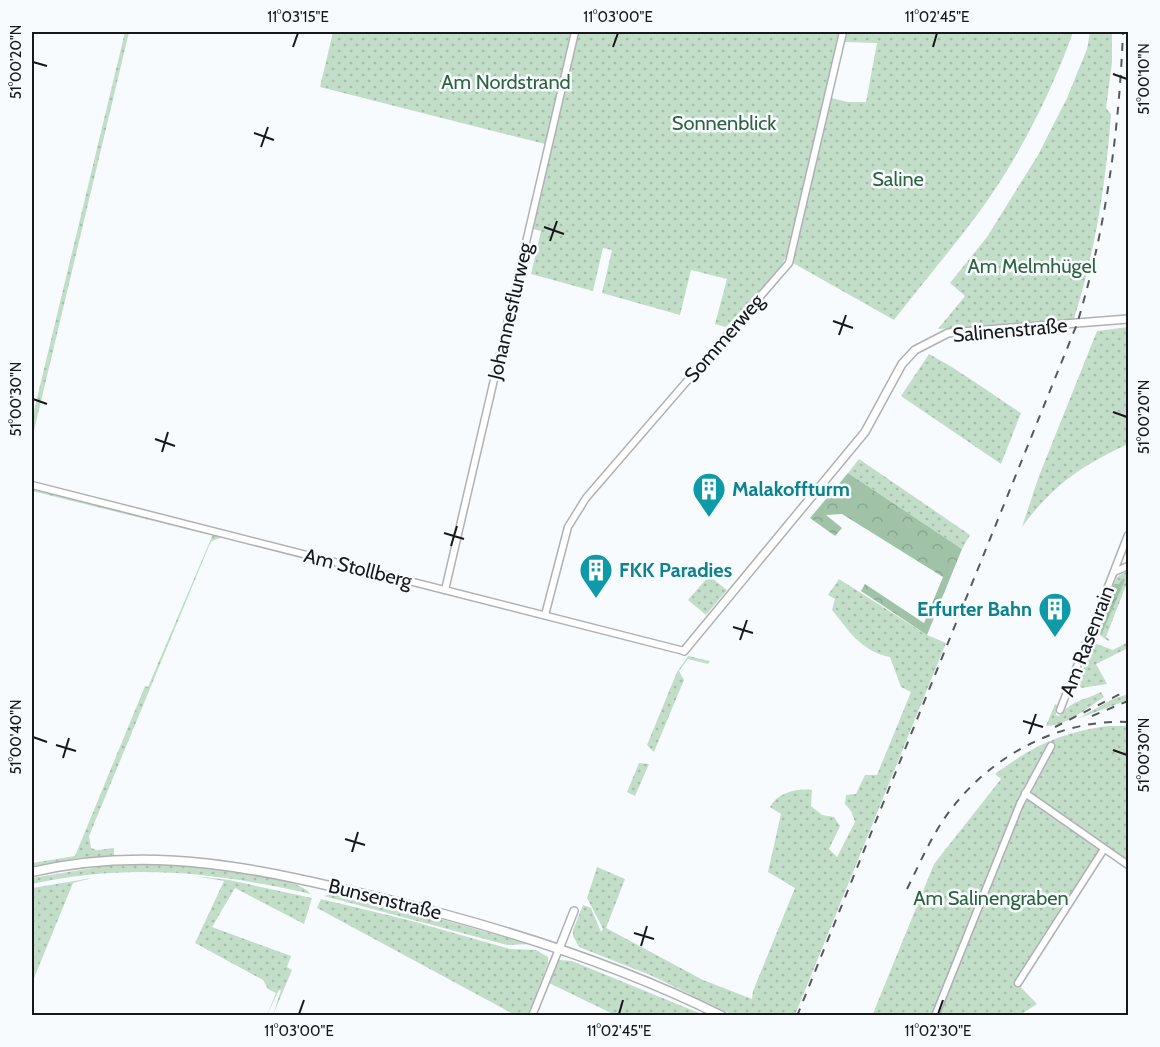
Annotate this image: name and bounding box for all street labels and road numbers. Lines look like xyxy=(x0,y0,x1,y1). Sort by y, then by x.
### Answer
street label: Johannesflurweg xyxy=(482,239,538,383)
street label: Sommerweg xyxy=(679,288,769,387)
street label: Salinenstraße xyxy=(952,313,1068,347)
street label: Am Stollberg xyxy=(302,543,415,593)
street label: Am Rasenrain xyxy=(1055,582,1119,700)
street label: Bunsenstraße xyxy=(326,873,444,925)

